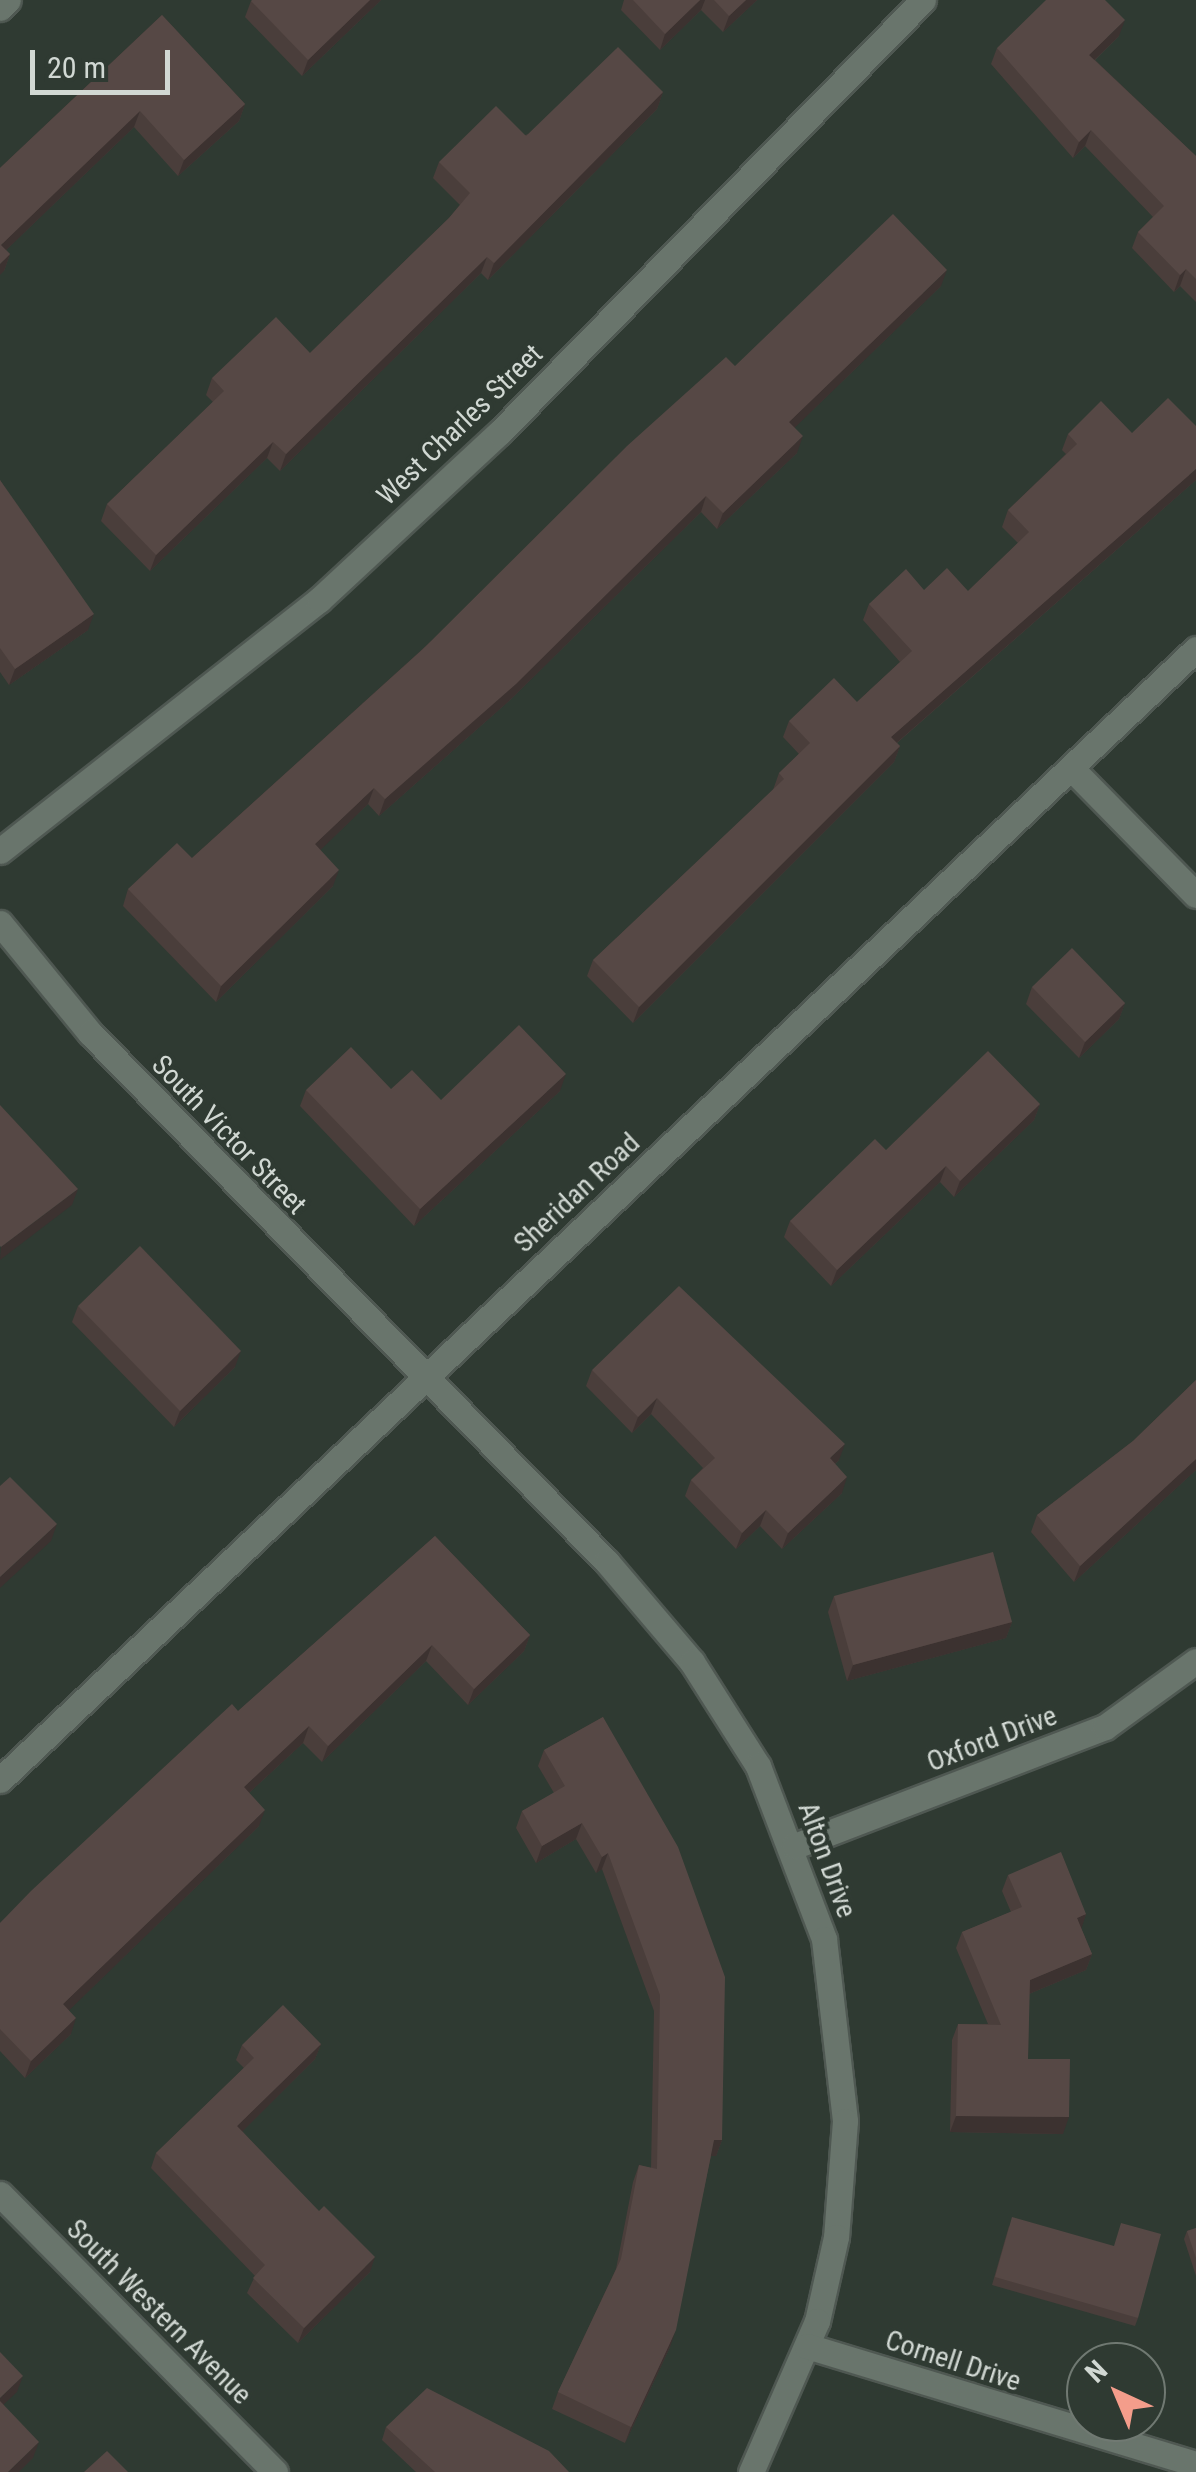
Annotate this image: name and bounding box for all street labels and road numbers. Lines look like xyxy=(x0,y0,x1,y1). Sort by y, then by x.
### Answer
street label: West Charles Street xyxy=(370,337,550,513)
street label: South Victor Street xyxy=(145,1049,313,1221)
street label: Sheridan Road xyxy=(507,1126,647,1260)
street label: Oxford Drive xyxy=(922,1699,1062,1779)
street label: Alton Drive xyxy=(791,1798,863,1922)
street label: South Western Avenue xyxy=(60,2213,258,2411)
street label: Cornell Drive xyxy=(881,2323,1025,2399)

